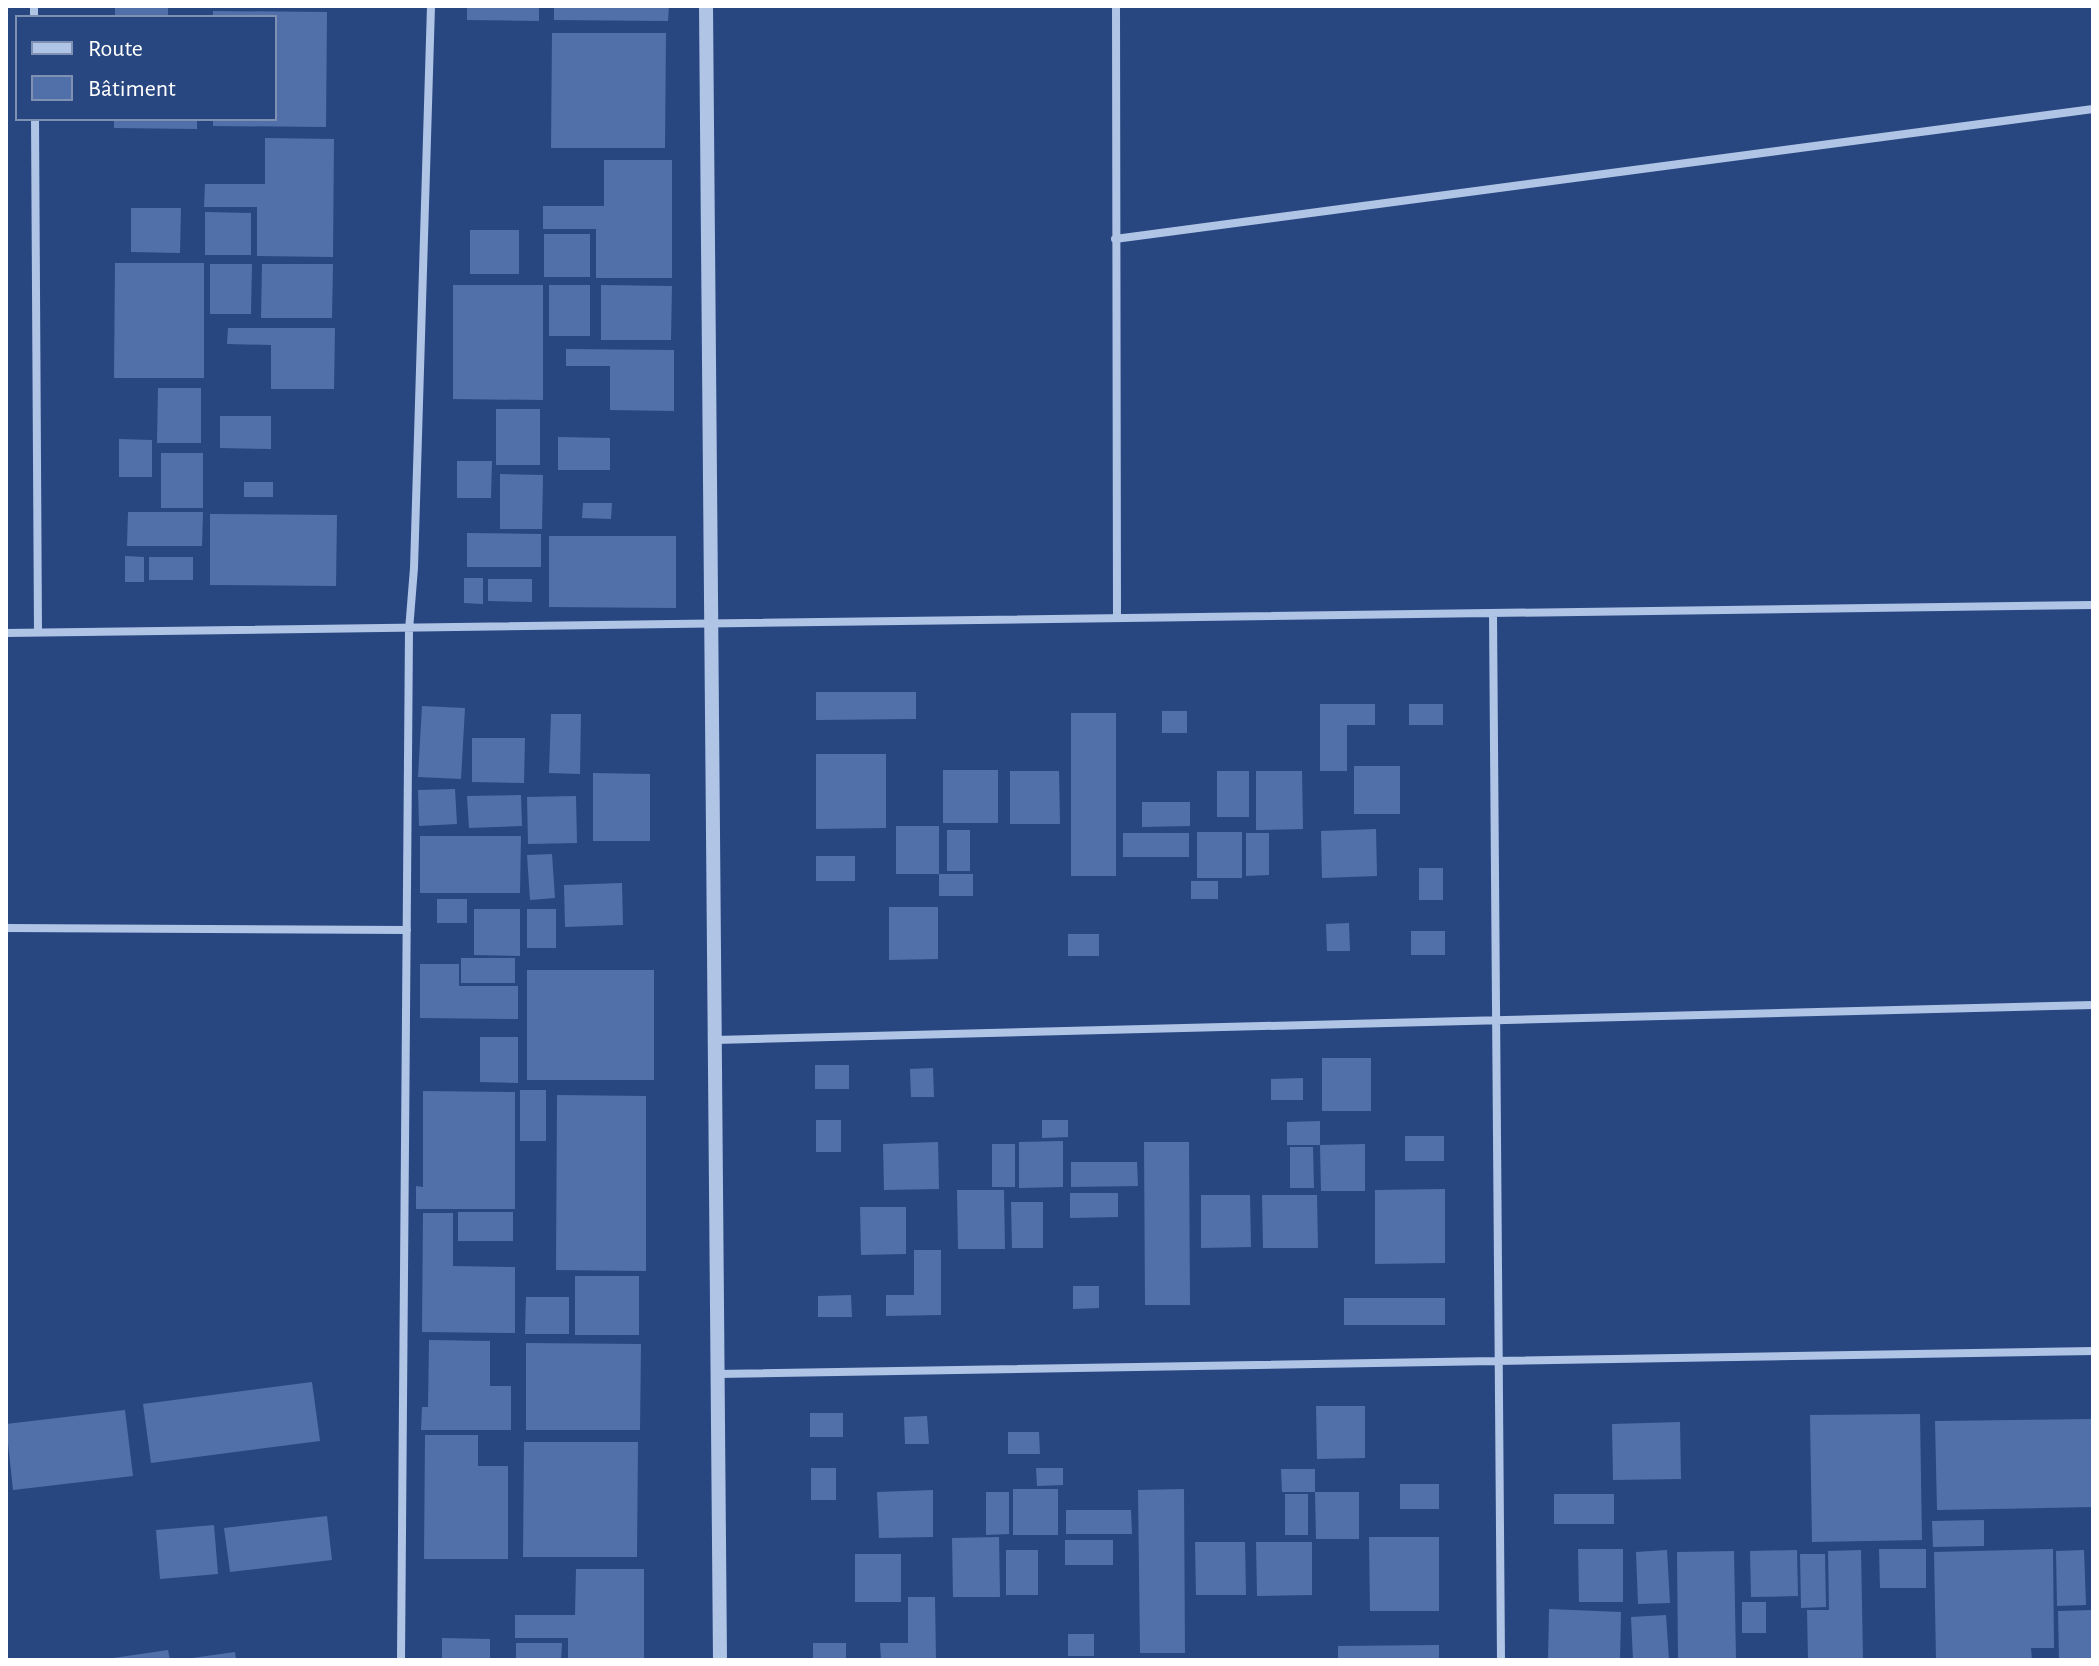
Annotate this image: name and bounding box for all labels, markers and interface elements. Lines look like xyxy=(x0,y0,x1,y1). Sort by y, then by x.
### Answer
legend xyxy=(16,16,276,120)
text: Route xyxy=(88,37,143,61)
text: Bâtiment xyxy=(88,77,176,101)

